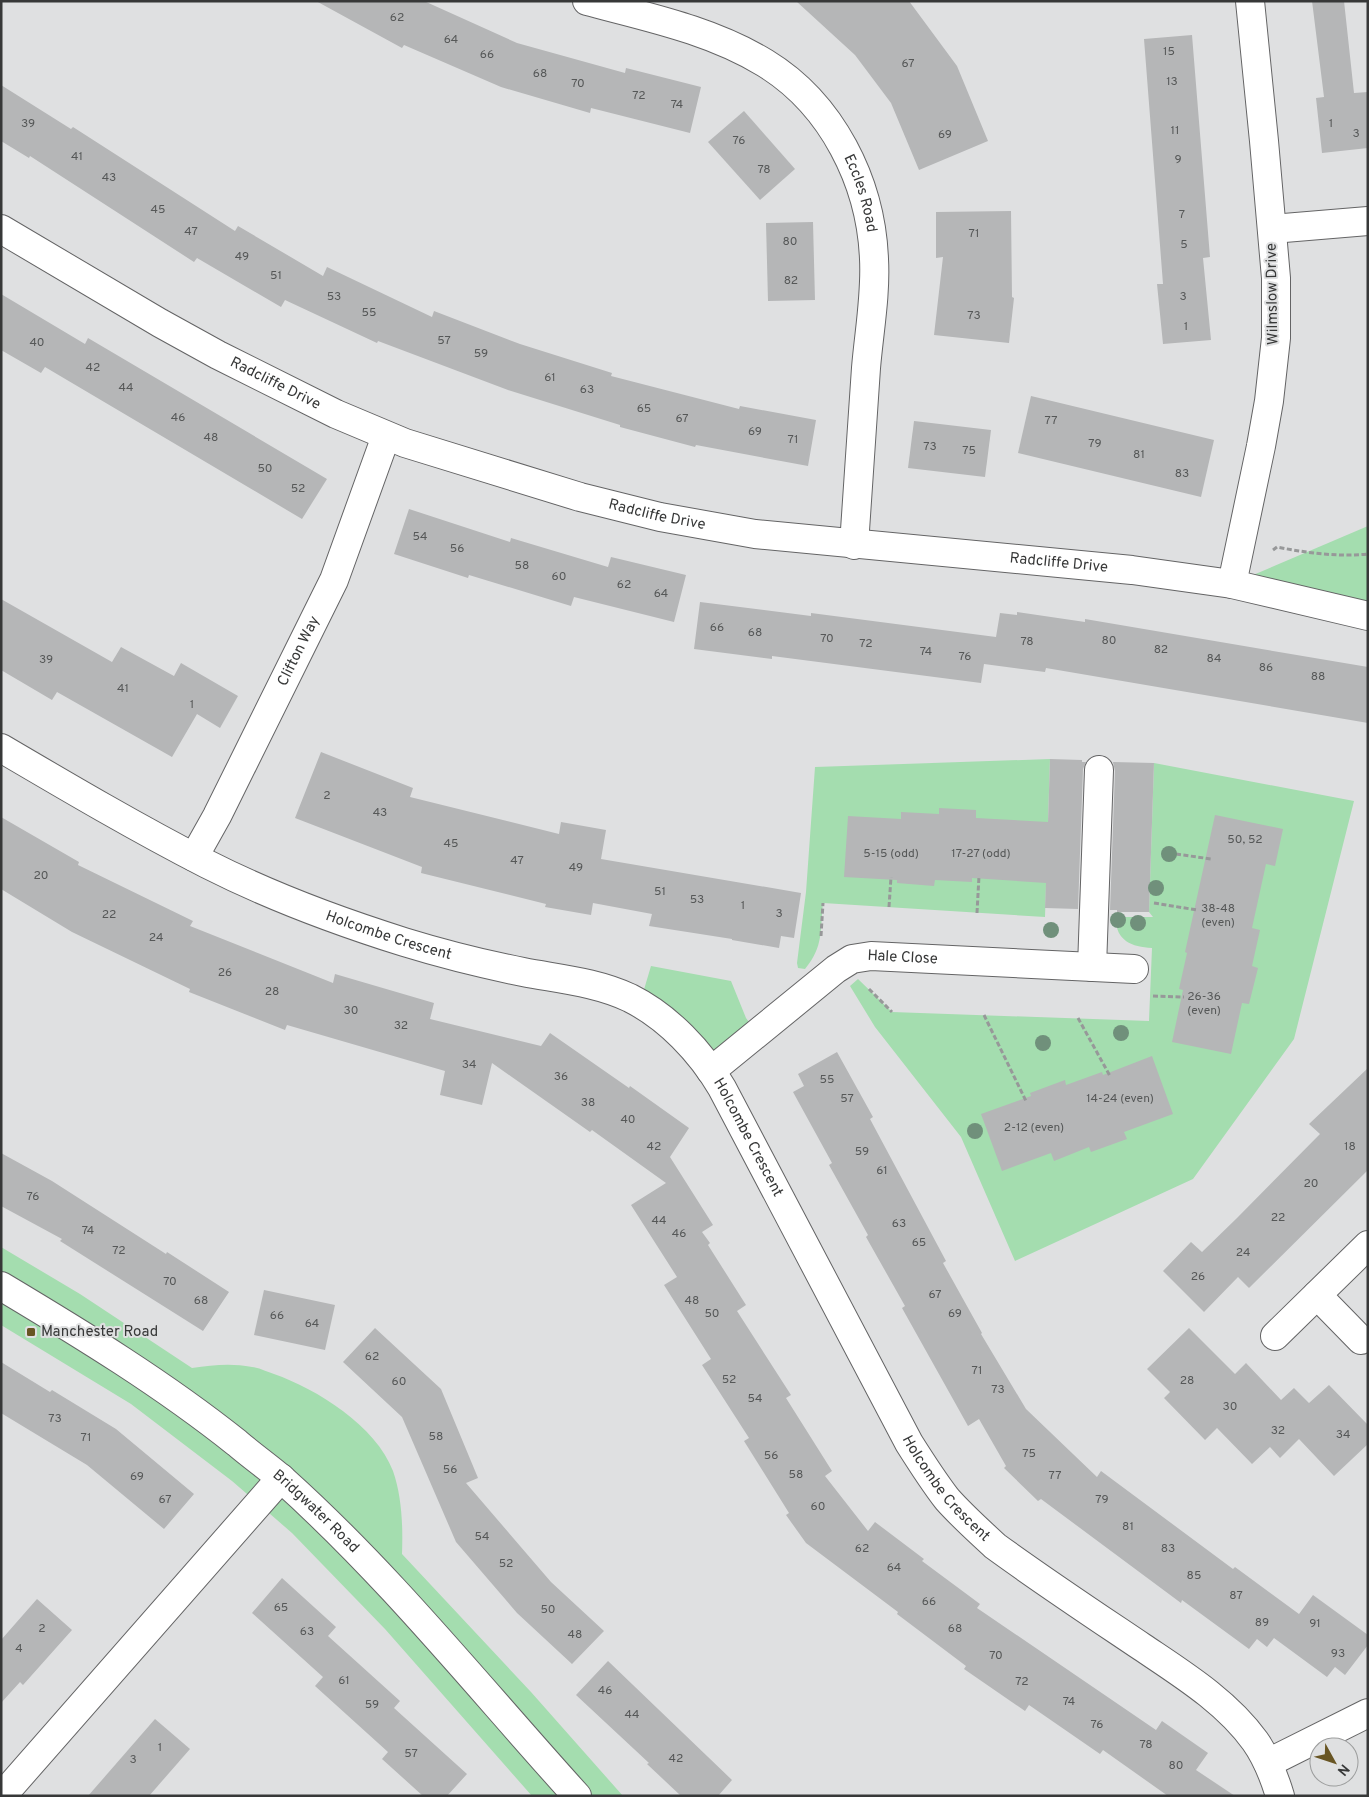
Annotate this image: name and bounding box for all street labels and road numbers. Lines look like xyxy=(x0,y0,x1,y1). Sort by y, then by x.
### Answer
street label: Eccles Road xyxy=(839,151,881,234)
street label: Wilmslow Drive xyxy=(1263,243,1283,345)
street label: Radcliffe Drive xyxy=(227,353,324,414)
street label: Radcliffe Drive xyxy=(606,495,707,534)
street label: Radcliffe Drive xyxy=(1009,549,1109,577)
street label: Clifton Way xyxy=(273,613,324,689)
street label: Holcombe Crescent xyxy=(323,907,454,965)
street label: Hale Close xyxy=(867,946,938,969)
street label: Holcombe Crescent xyxy=(709,1075,787,1200)
street label: Holcombe Crescent xyxy=(897,1432,994,1546)
street label: Bridgwater Road xyxy=(269,1466,363,1557)

